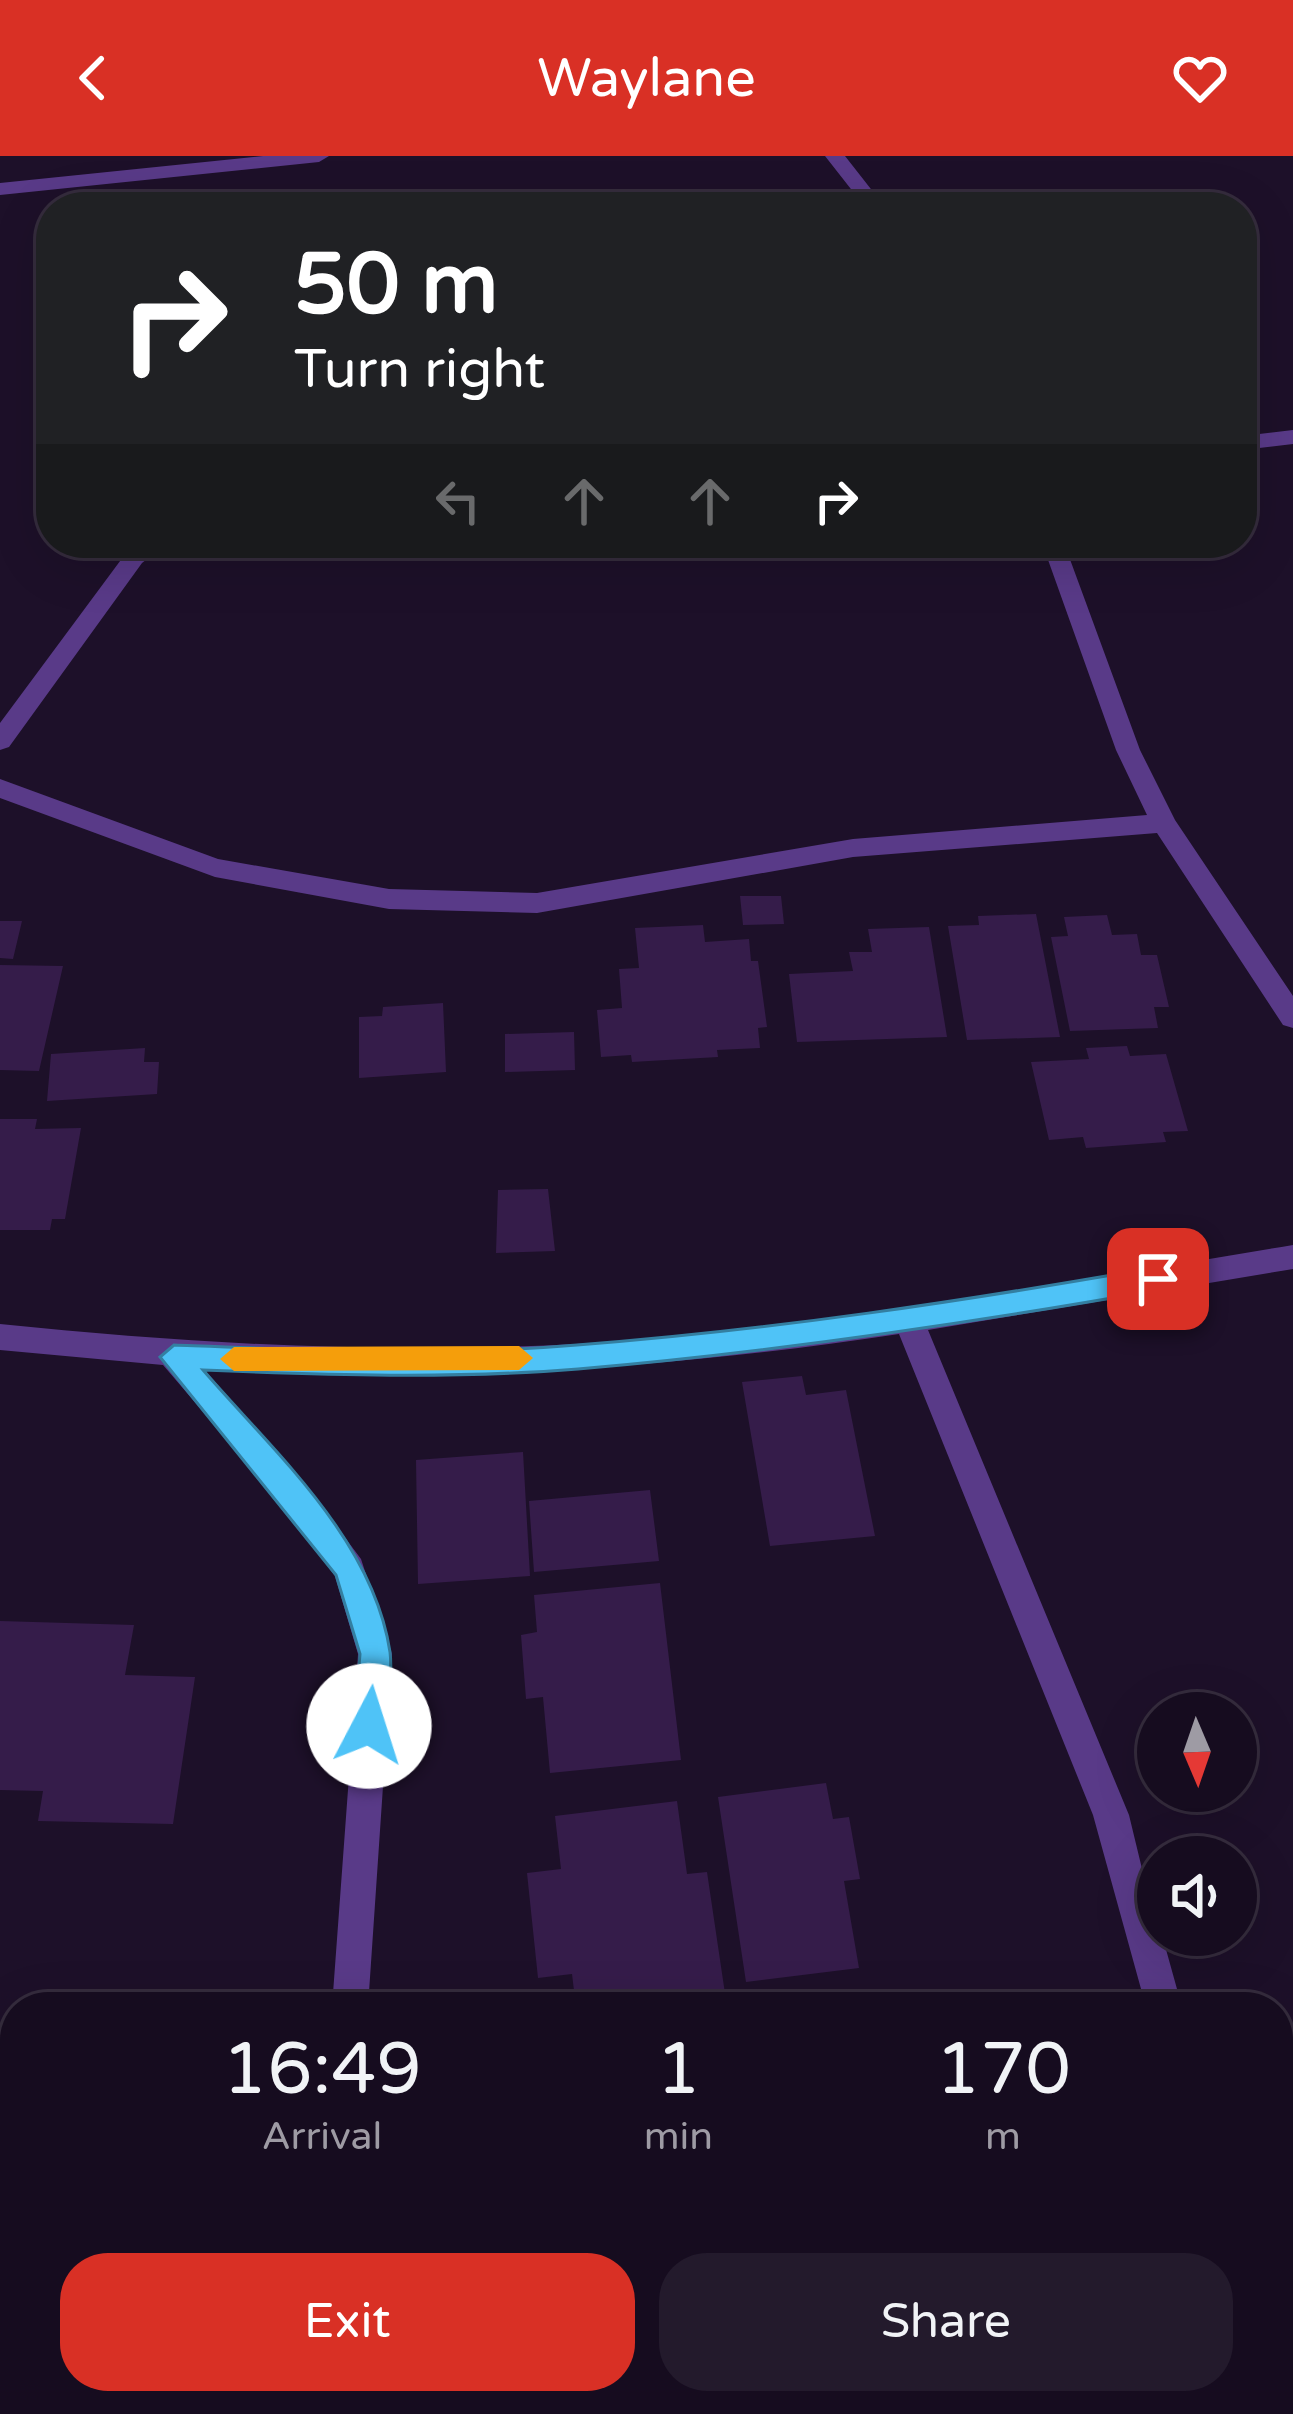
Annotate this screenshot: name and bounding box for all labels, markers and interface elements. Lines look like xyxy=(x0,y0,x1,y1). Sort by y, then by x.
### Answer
icon: back xyxy=(60,45,126,111)
icon: heart xyxy=(1167,45,1233,111)
text: Waylane xyxy=(537,46,756,111)
text: 50 m xyxy=(294,235,498,336)
icon: right xyxy=(96,240,252,396)
text: Turn right xyxy=(294,337,545,402)
icon: left xyxy=(425,468,491,534)
icon: ahead xyxy=(551,468,617,534)
icon: ahead xyxy=(677,468,743,534)
icon: right xyxy=(803,468,869,534)
pin xyxy=(1107,1228,1209,1330)
icon: arrive xyxy=(1125,1246,1191,1312)
position arrow xyxy=(306,1663,432,1789)
north arrow xyxy=(1137,1692,1257,1812)
map controls xyxy=(1137,1692,1257,1956)
button: sound xyxy=(1137,1836,1257,1956)
text: 16:49 xyxy=(222,2027,422,2114)
text: 1 xyxy=(656,2027,701,2114)
text: 170 xyxy=(935,2027,1071,2114)
text: Arrival xyxy=(262,2113,382,2160)
text: min xyxy=(644,2113,713,2160)
text: m xyxy=(985,2113,1021,2160)
button: Exit xyxy=(60,2253,635,2391)
button: Share xyxy=(659,2253,1233,2391)

